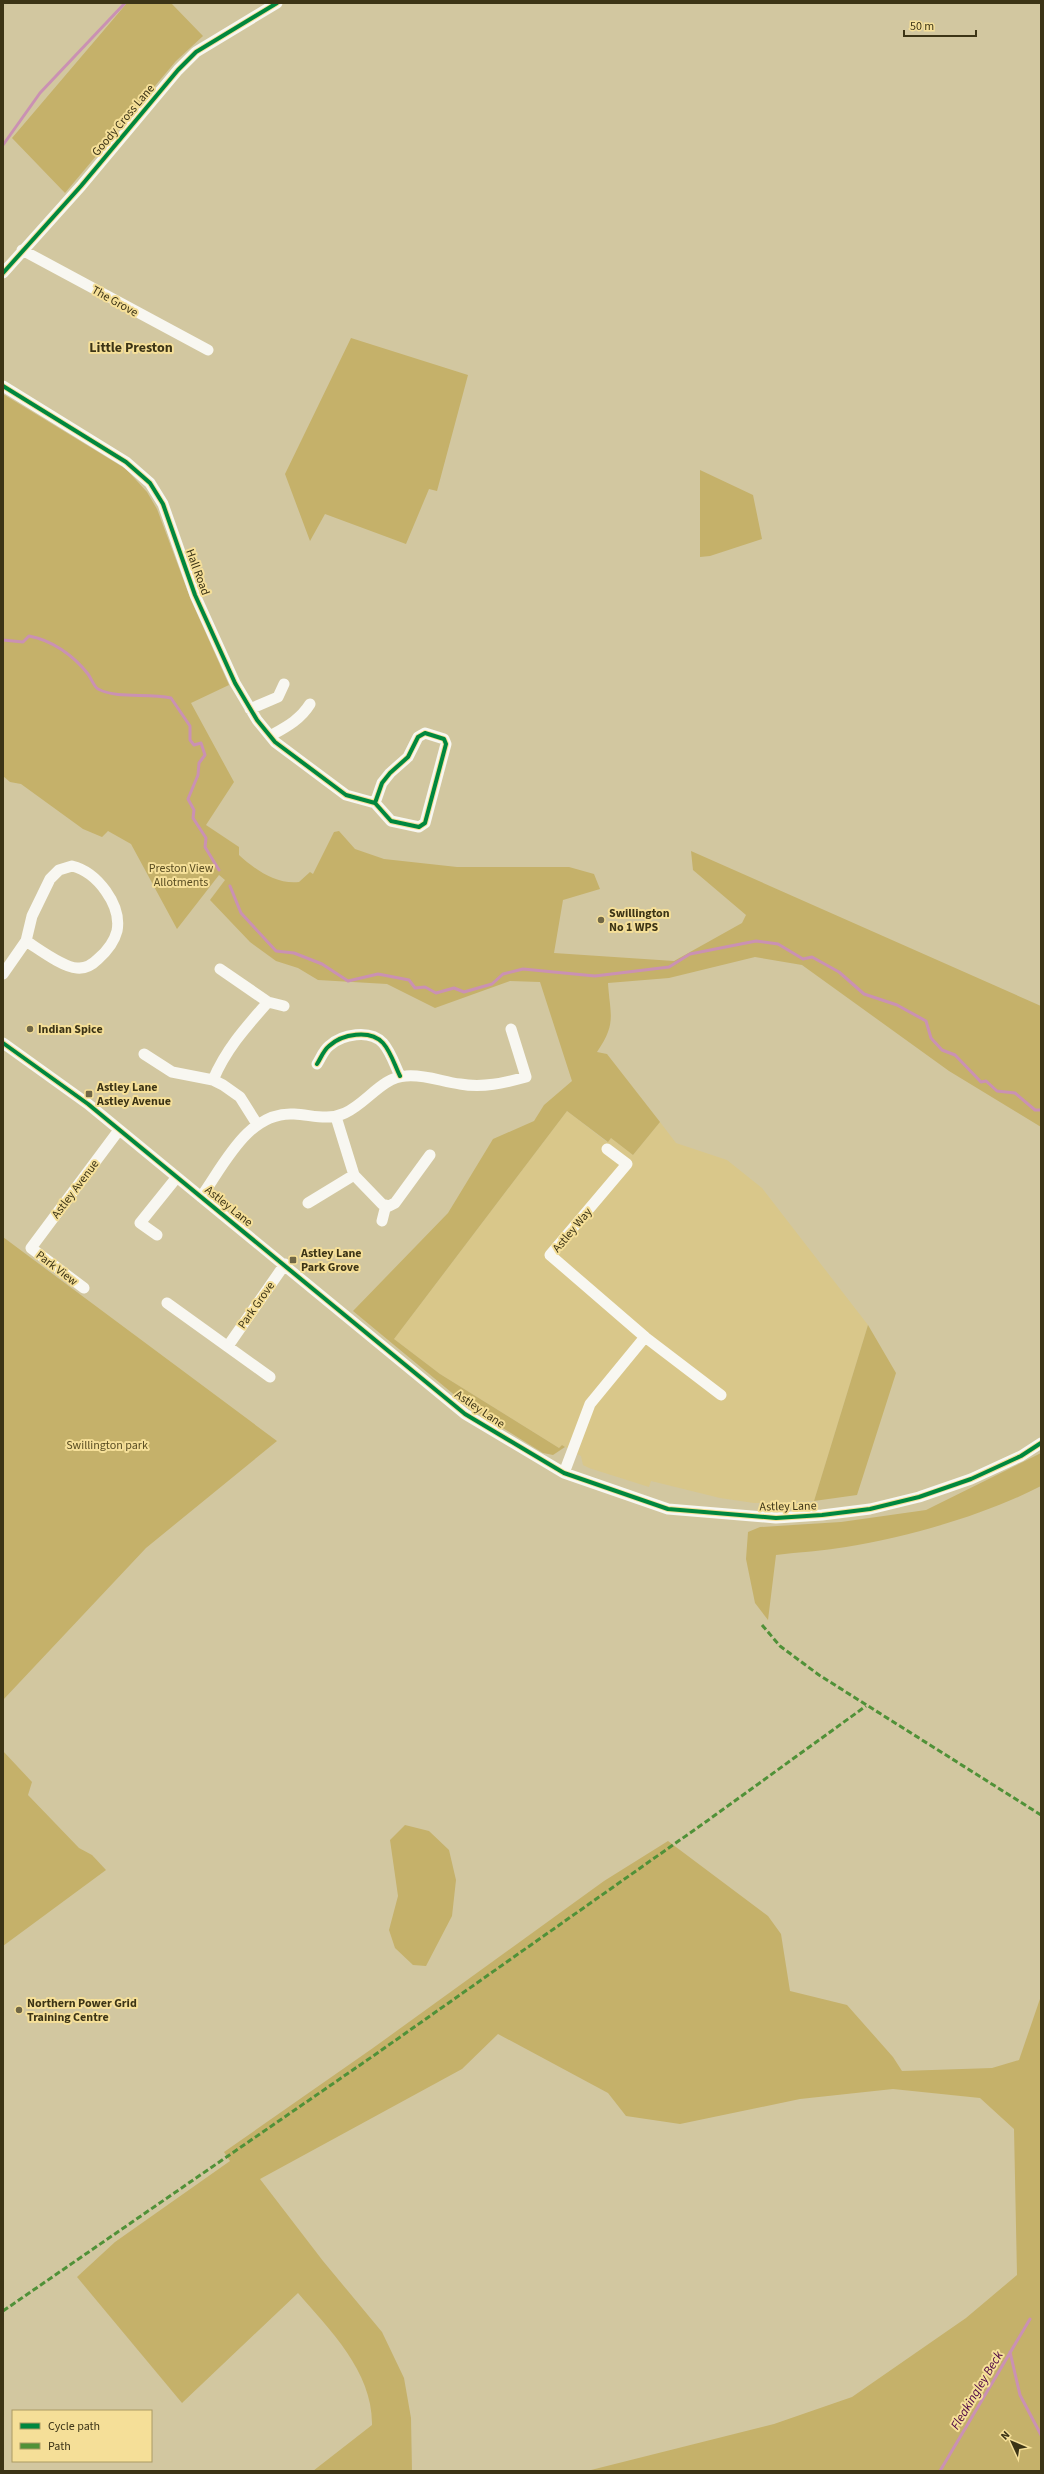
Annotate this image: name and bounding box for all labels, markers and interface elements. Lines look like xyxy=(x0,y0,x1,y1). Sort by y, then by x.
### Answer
scale bar xyxy=(904,12,976,38)
text: 50 m xyxy=(910,18,934,35)
street label: Goody Cross Lane xyxy=(88,81,159,160)
street label: The Grove xyxy=(88,282,141,321)
district label: Little Preston xyxy=(89,338,173,358)
street label: Hall Road xyxy=(181,547,214,598)
park label: Preston View Allotments xyxy=(149,860,214,891)
place label: Swillington No 1 WPS xyxy=(609,905,670,936)
marker: Swillington No 1 WPS xyxy=(596,915,606,925)
place label: Indian Spice xyxy=(38,1021,103,1038)
marker: Indian Spice xyxy=(25,1024,35,1034)
place label: Astley Lane Astley Avenue xyxy=(96,1079,171,1110)
marker: Astley Lane Astley Avenue xyxy=(84,1089,94,1099)
street label: Astley Avenue xyxy=(48,1156,103,1222)
street label: Astley Lane xyxy=(201,1182,256,1231)
street label: Astley Way xyxy=(549,1204,596,1256)
place label: Astley Lane Park Grove xyxy=(300,1245,362,1276)
street label: Park View xyxy=(32,1247,82,1290)
marker: Astley Lane Park Grove xyxy=(288,1255,298,1265)
street label: Park Grove xyxy=(234,1278,279,1332)
street label: Astley Lane xyxy=(451,1386,508,1432)
park label: Swillington park xyxy=(66,1437,148,1454)
street label: Astley Lane xyxy=(759,1498,817,1515)
place label: Northern Power Grid Training Centre xyxy=(27,1995,137,2026)
marker: Northern Power Grid Training Centre xyxy=(14,2005,24,2015)
water label: Fleakingley Beck xyxy=(946,2347,1008,2433)
legend xyxy=(12,2410,152,2462)
text: Cycle path xyxy=(48,2418,100,2435)
north arrow xyxy=(992,2422,1032,2462)
text: N xyxy=(997,2428,1013,2443)
text: Path xyxy=(48,2438,71,2455)

